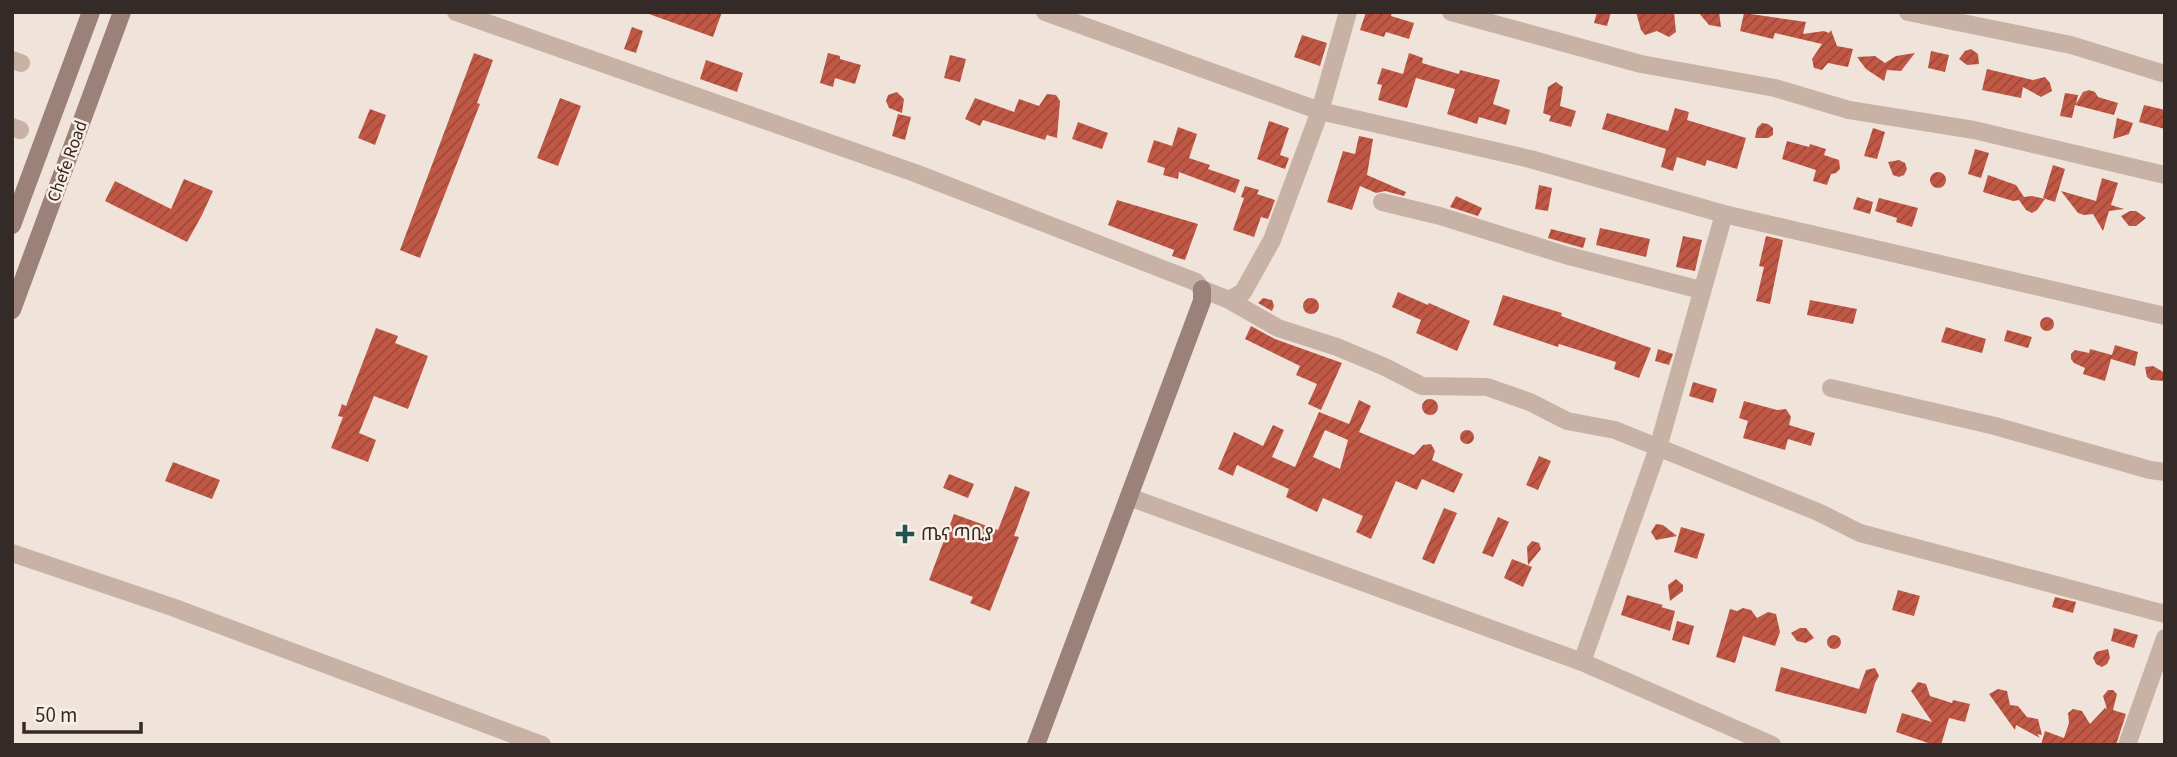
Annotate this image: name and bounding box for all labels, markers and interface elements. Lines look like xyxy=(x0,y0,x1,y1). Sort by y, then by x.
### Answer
street label: Chefe Road xyxy=(41,117,94,205)
place label: ጤና ጣቢያ xyxy=(921,522,994,547)
marker: ጤና ጣቢያ xyxy=(895,524,915,544)
scale bar xyxy=(24,690,142,734)
text: 50 m xyxy=(35,700,77,730)

